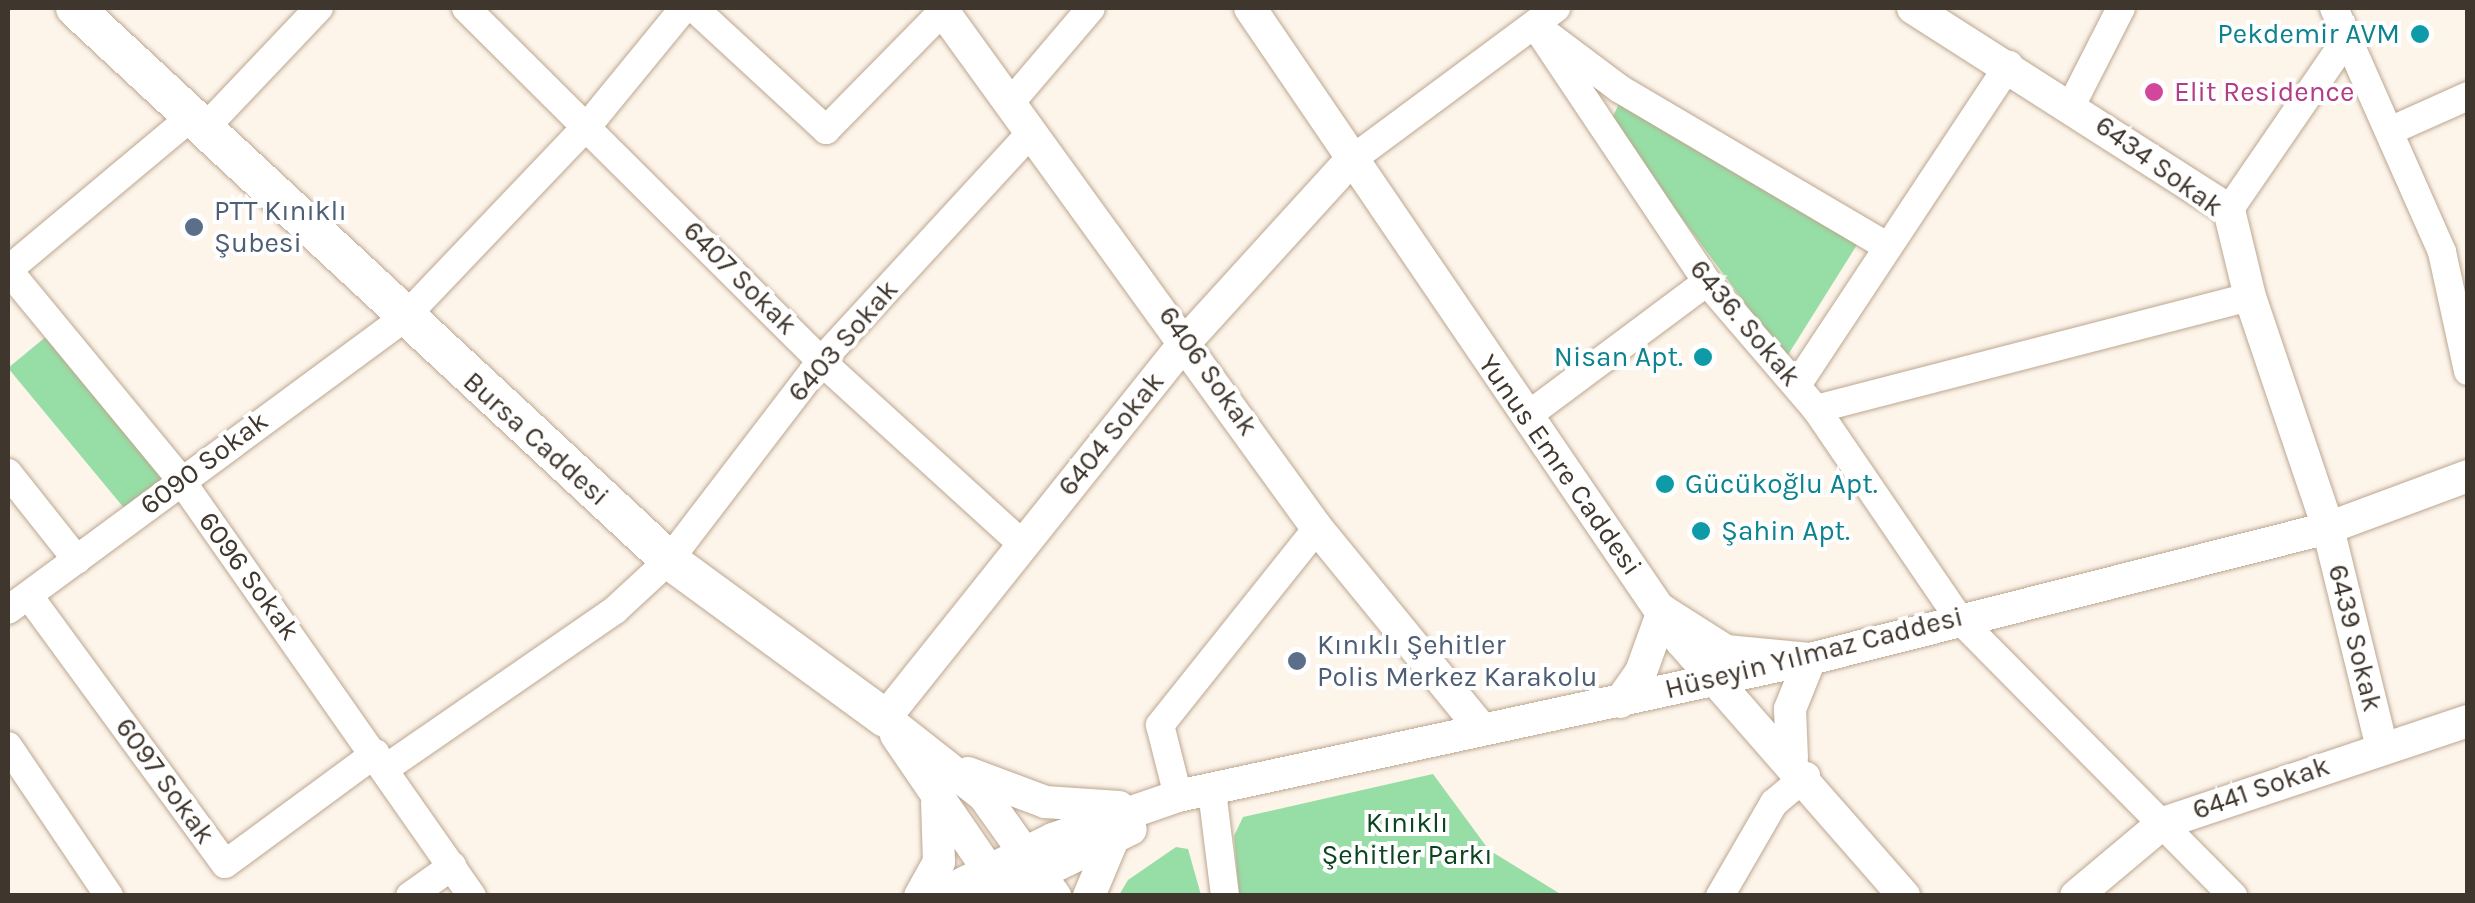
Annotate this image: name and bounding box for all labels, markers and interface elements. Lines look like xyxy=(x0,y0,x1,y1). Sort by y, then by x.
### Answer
place label: Pekdemir AVM xyxy=(2217,17,2400,51)
marker: Pekdemir AVM xyxy=(2409,23,2431,45)
place label: Elit Residence xyxy=(2174,75,2354,109)
marker: Elit Residence xyxy=(2143,81,2165,103)
street label: 6434 Sokak xyxy=(2089,108,2229,224)
place label: PTT Kınıklı Şubesi xyxy=(214,194,347,260)
street label: 6407 Sokak xyxy=(676,214,804,342)
marker: PTT Kınıklı Şubesi xyxy=(183,216,205,238)
street label: 6436. Sokak xyxy=(1682,253,1808,393)
street label: 6403 Sokak xyxy=(781,273,905,409)
street label: 6406 Sokak xyxy=(1151,300,1265,442)
place label: Nisan Apt. xyxy=(1554,340,1683,374)
marker: Nisan Apt. xyxy=(1692,346,1714,368)
street label: Yunus Emre Caddesi xyxy=(1471,348,1649,582)
street label: Bursa Caddesi xyxy=(456,365,616,513)
street label: 6404 Sokak xyxy=(1051,365,1171,503)
street label: 6090 Sokak xyxy=(133,404,275,522)
place label: Gücükoğlu Apt. xyxy=(1685,467,1878,501)
marker: Gücükoğlu Apt. xyxy=(1654,473,1676,495)
street label: 6096 Sokak xyxy=(191,505,307,647)
place label: Şahin Apt. xyxy=(1721,514,1850,548)
marker: Şahin Apt. xyxy=(1690,520,1712,542)
street label: 6439 Sokak xyxy=(2321,561,2389,715)
street label: Hüseyin Yılmaz Caddesi xyxy=(1661,600,1967,706)
place label: Kınıklı Şehitler Polis Merkez Karakolu xyxy=(1317,628,1597,694)
marker: Kınıklı Şehitler Polis Merkez Karakolu xyxy=(1286,650,1308,672)
street label: 6097 Sokak xyxy=(108,711,222,851)
street label: 6441 Sokak xyxy=(2188,749,2334,827)
park label: Kınıklı Şehitler Parkı xyxy=(1321,806,1493,872)

